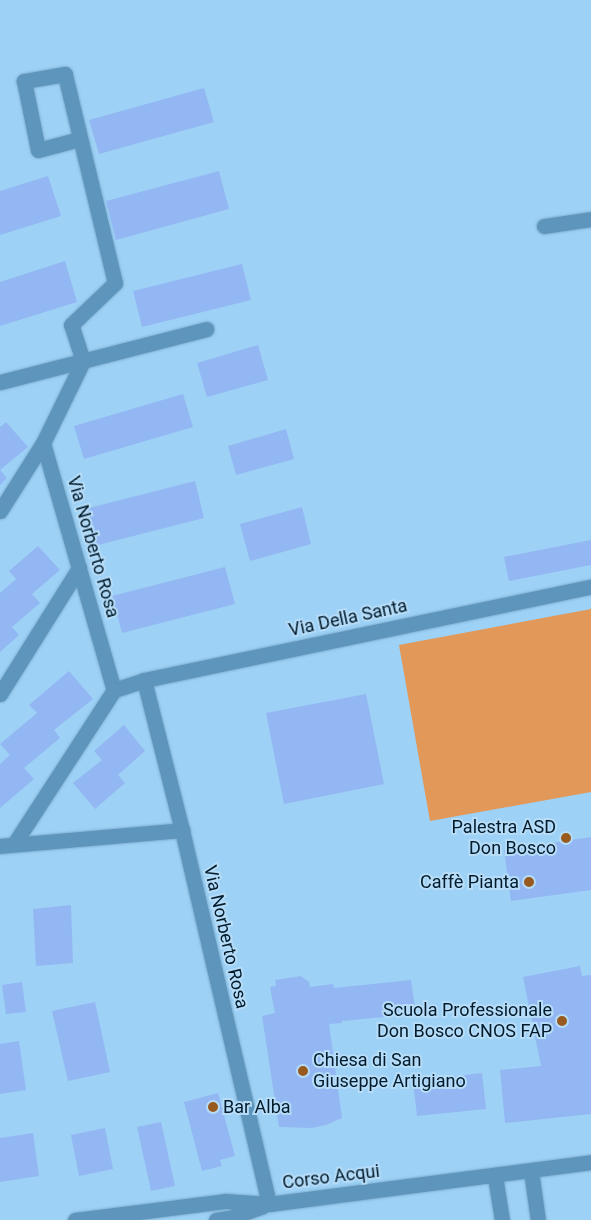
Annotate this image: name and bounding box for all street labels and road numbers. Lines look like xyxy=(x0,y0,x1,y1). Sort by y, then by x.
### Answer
street label: Via Norberto Rosa xyxy=(62,474,124,620)
street label: Via Della Santa xyxy=(287,595,409,641)
street label: Via Norberto Rosa xyxy=(199,863,253,1011)
street label: Corso Acqui xyxy=(281,1160,381,1194)

